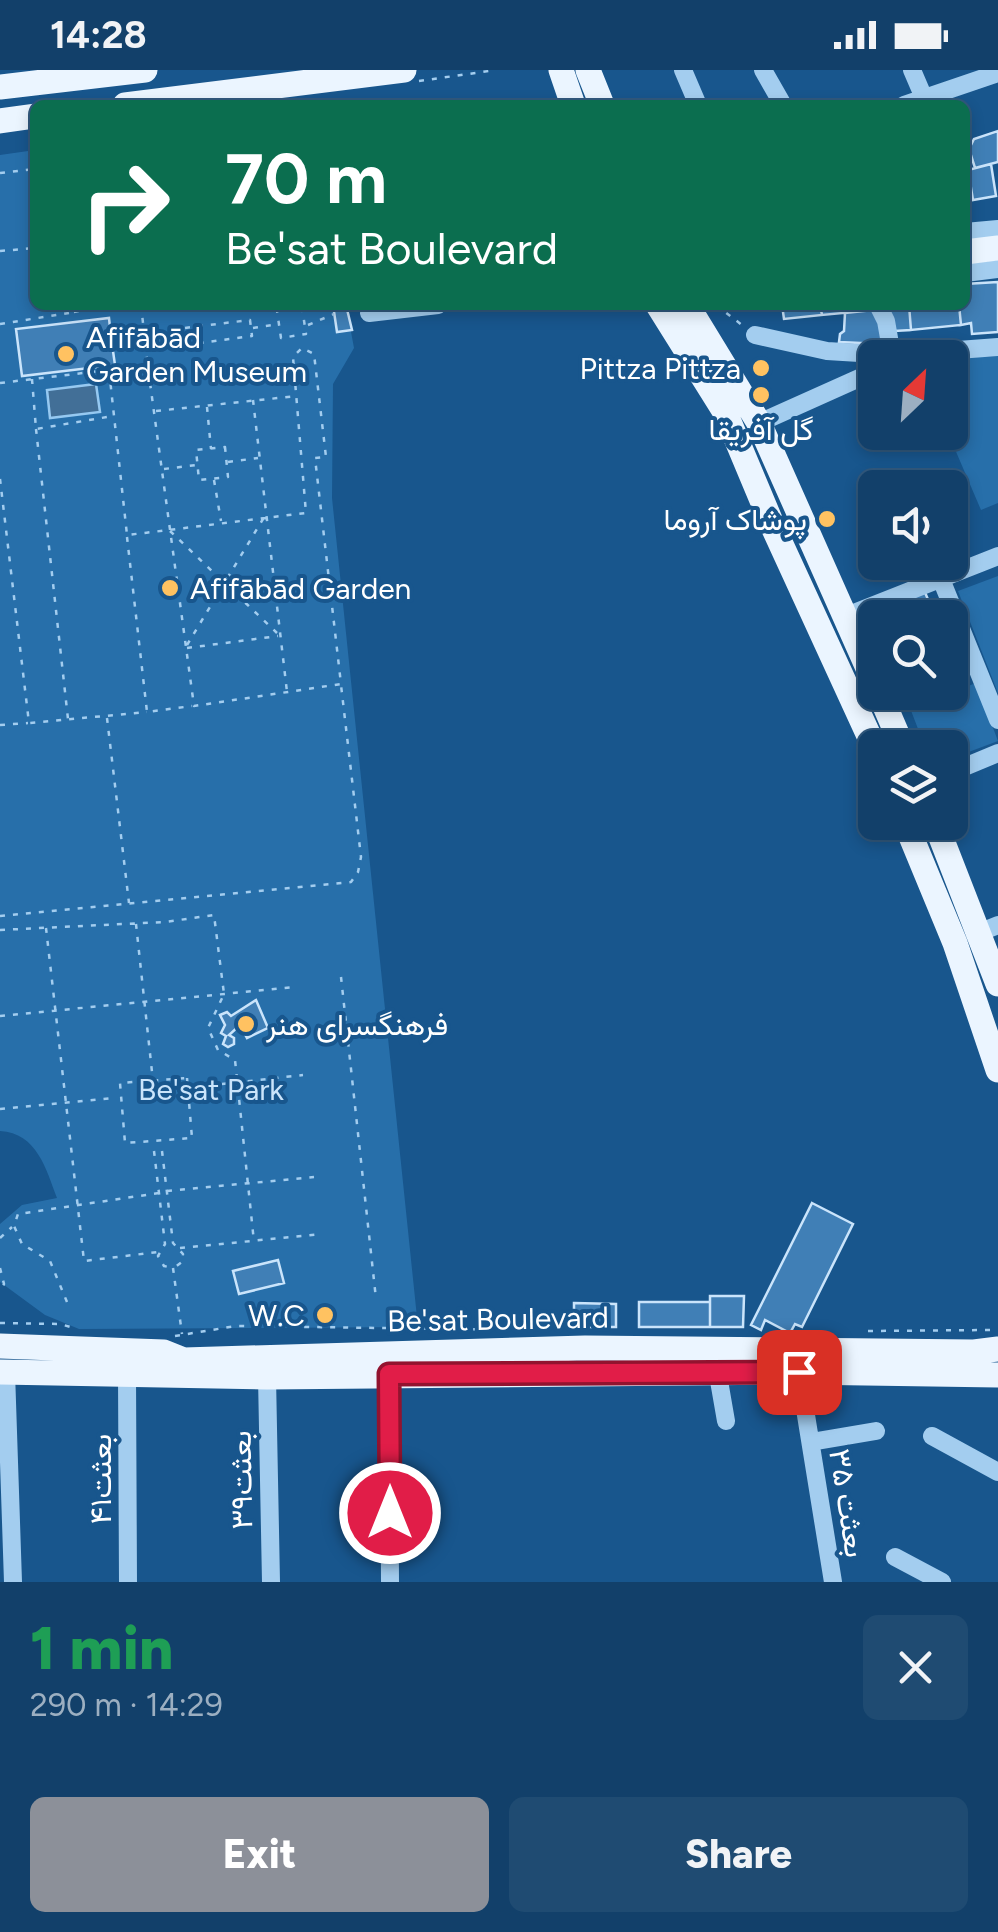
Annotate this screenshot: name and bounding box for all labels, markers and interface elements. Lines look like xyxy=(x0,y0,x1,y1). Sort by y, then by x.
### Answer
text: 14:28 xyxy=(50,12,147,58)
text: 70 m xyxy=(225,136,387,221)
icon: right xyxy=(60,140,190,270)
text: Be'sat Boulevard xyxy=(225,221,558,275)
place label: Afifābād Garden Museum xyxy=(86,319,307,390)
north arrow xyxy=(858,340,968,450)
map controls xyxy=(858,340,968,840)
marker: Afifābād Garden Museum xyxy=(55,343,77,365)
place label: Pittza Pittza xyxy=(580,350,741,387)
marker: Pittza Pittza xyxy=(750,357,772,379)
marker: گل آفریقا xyxy=(750,384,772,406)
place label: گل آفریقا xyxy=(708,411,814,448)
button: sound xyxy=(858,470,968,580)
place label: پوشاک آروما xyxy=(664,501,807,540)
marker: پوشاک آروما xyxy=(816,508,838,530)
place label: Afifābād Garden xyxy=(190,570,411,607)
marker: Afifābād Garden xyxy=(159,577,181,599)
button: search xyxy=(858,600,968,710)
button: layers xyxy=(858,730,968,840)
place label: فرهنگسرای هنر xyxy=(265,1006,448,1043)
marker: فرهنگسرای هنر xyxy=(235,1013,257,1035)
park label: Be'sat Park xyxy=(138,1071,284,1108)
place label: W.C xyxy=(248,1297,305,1334)
street label: Be'sat Boulevard xyxy=(387,1299,609,1339)
marker: W.C xyxy=(314,1304,336,1326)
pin xyxy=(757,1330,842,1415)
icon: arrive xyxy=(772,1345,827,1400)
street label: بعثت۳۹ xyxy=(222,1430,260,1530)
street label: بعثت۴۱ xyxy=(82,1434,119,1524)
street label: ۳۵ بعثت xyxy=(821,1446,875,1560)
position arrow xyxy=(338,1461,442,1565)
text: 1 min xyxy=(30,1612,173,1684)
button: close xyxy=(863,1615,968,1720)
text: 290 m · 14:29 xyxy=(30,1686,223,1724)
button: Exit xyxy=(30,1797,489,1912)
button: Share xyxy=(509,1797,968,1912)

